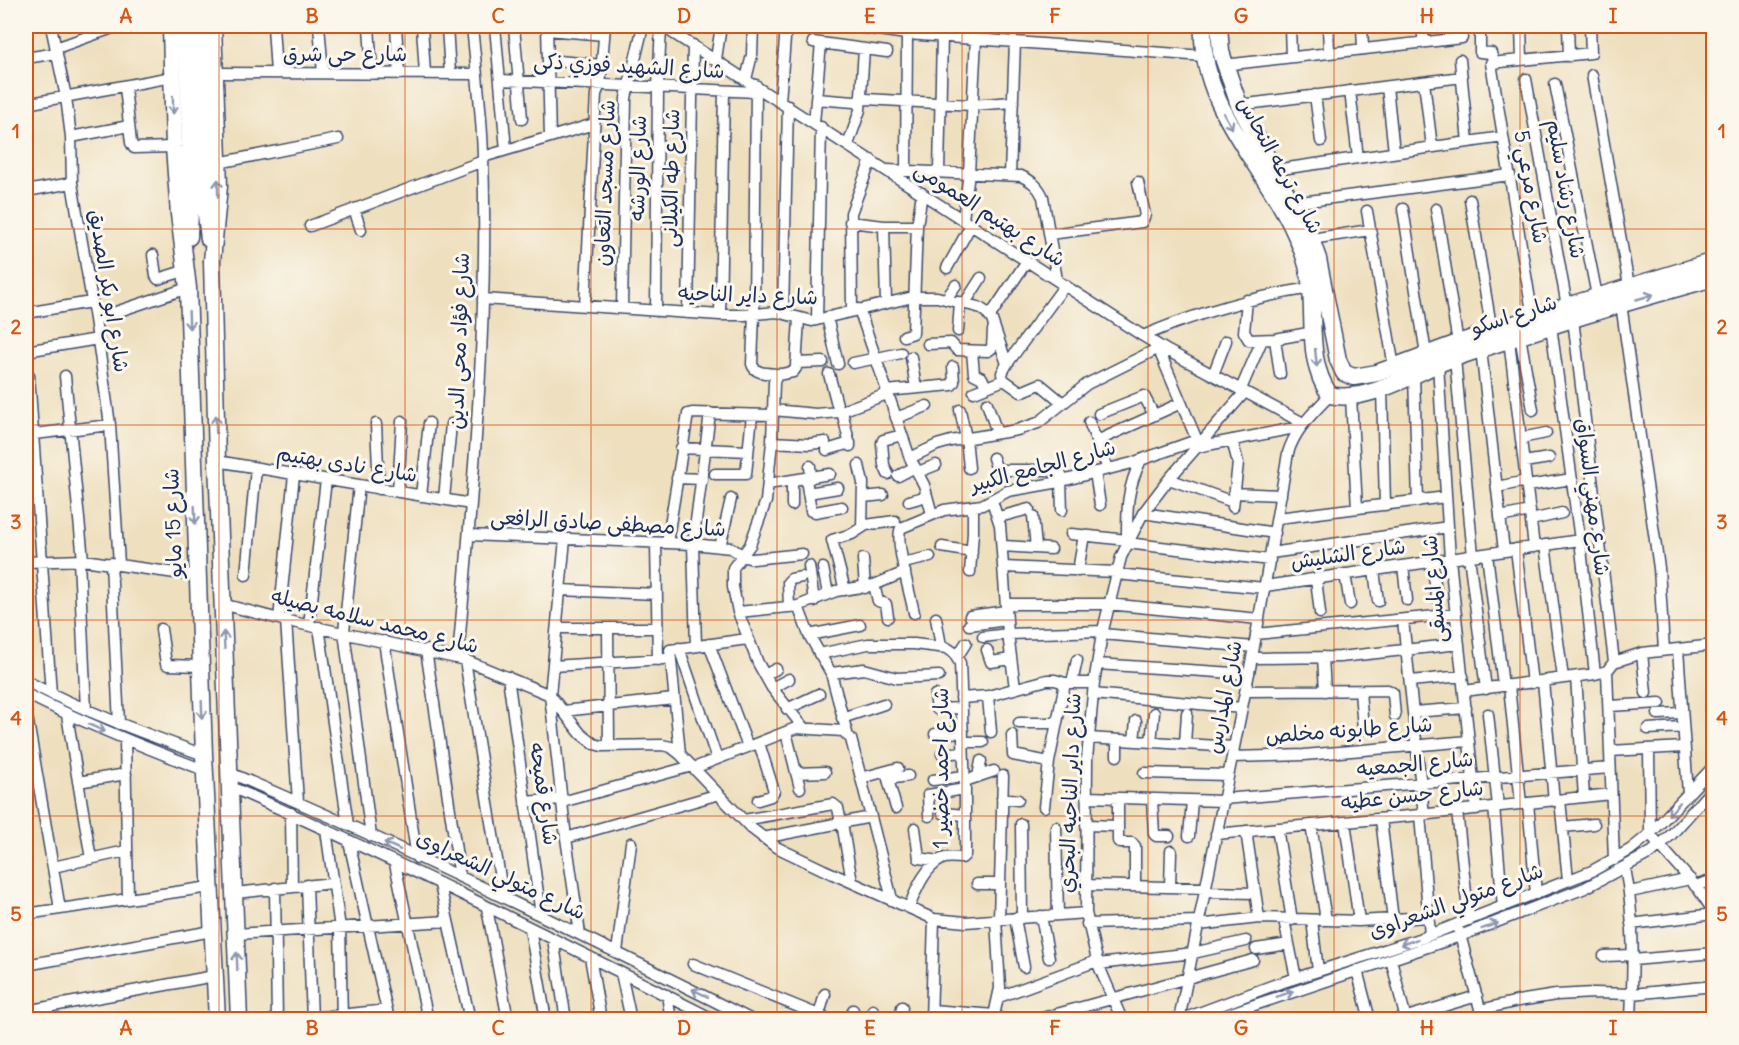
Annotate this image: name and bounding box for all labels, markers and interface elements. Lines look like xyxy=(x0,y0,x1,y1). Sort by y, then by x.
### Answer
text: A xyxy=(120,3,133,28)
text: B xyxy=(305,3,319,28)
text: C xyxy=(491,3,505,28)
text: D xyxy=(677,3,691,28)
text: E xyxy=(864,3,876,28)
text: F xyxy=(1049,3,1061,28)
text: G xyxy=(1234,3,1248,28)
text: H xyxy=(1420,3,1434,28)
text: I xyxy=(1609,3,1618,28)
street label: شارع حى شرق xyxy=(283,40,407,69)
street label: شارع الشهيد فوزي ذكى xyxy=(533,47,725,86)
street label: شارع ترعه النحاس xyxy=(1230,91,1329,239)
one-way arrow xyxy=(167,94,179,114)
street label: شارع مسجد التعاون xyxy=(588,99,623,267)
street label: شارع طه الكيلانى xyxy=(656,108,687,248)
one-way arrow xyxy=(1223,112,1235,129)
street label: شارع الورشه xyxy=(623,115,654,221)
street label: شارع رشاد سليم xyxy=(1538,117,1592,261)
text: 1 xyxy=(12,118,20,143)
text: 1 xyxy=(1718,118,1726,143)
street label: شارع مرعي 5 xyxy=(1502,128,1555,247)
street label: شارع بهتيم العمومى xyxy=(908,155,1071,275)
one-way arrow xyxy=(213,178,224,198)
street label: شارع ابو بكر الصديق xyxy=(81,208,136,375)
street label: شارع فؤاد محى الدين xyxy=(442,252,477,430)
street label: شارع داير الناحيه xyxy=(677,279,819,312)
street label: شارع اسكو xyxy=(1465,288,1561,344)
one-way arrow xyxy=(1635,291,1654,302)
one-way arrow xyxy=(183,310,195,330)
text: 2 xyxy=(11,314,22,339)
text: 2 xyxy=(1717,314,1728,339)
one-way arrow xyxy=(1311,348,1322,368)
one-way arrow xyxy=(210,415,222,435)
street label: شارع مهني السواق xyxy=(1564,417,1617,578)
street label: شارع الجامع الكبير xyxy=(965,433,1119,500)
street label: شارع نادى بهتيم xyxy=(274,439,419,491)
street label: شارع 15 مايو xyxy=(157,468,190,580)
street label: شارع مصطفى صادق الرافعى xyxy=(489,503,726,544)
one-way arrow xyxy=(189,505,200,525)
text: 3 xyxy=(10,509,22,534)
text: 3 xyxy=(1716,509,1728,534)
street label: شارع الشليش xyxy=(1289,532,1407,577)
street label: شارع المسقى xyxy=(1415,534,1454,644)
street label: شارع محمد سلامه بصيله xyxy=(268,582,482,661)
one-way arrow xyxy=(218,631,229,651)
street label: شارع المدارس xyxy=(1199,638,1250,756)
street label: شارع احمد خضير 1 xyxy=(927,688,956,848)
street label: شارع داير الناحيه البحري xyxy=(1053,692,1088,894)
one-way arrow xyxy=(196,699,207,719)
text: 4 xyxy=(10,705,22,730)
text: 4 xyxy=(1716,705,1728,730)
street label: شارع طابونه مخلص xyxy=(1265,710,1434,751)
one-way arrow xyxy=(88,723,106,734)
street label: شارع قميحه xyxy=(522,741,565,847)
street label: شارع الجمعيه xyxy=(1355,745,1475,784)
street label: شارع حسن عطيه xyxy=(1339,774,1485,817)
one-way arrow xyxy=(1667,801,1681,816)
street label: شارع متولي الشعراوى xyxy=(410,823,590,931)
one-way arrow xyxy=(383,839,401,851)
street label: شارع متولي الشعراوى xyxy=(1365,856,1549,950)
text: 5 xyxy=(10,901,22,926)
text: 5 xyxy=(1716,901,1728,926)
one-way arrow xyxy=(1480,919,1499,930)
one-way arrow xyxy=(1400,937,1419,948)
one-way arrow xyxy=(231,952,243,972)
one-way arrow xyxy=(691,987,709,999)
one-way arrow xyxy=(1275,987,1294,998)
text: A xyxy=(120,1015,133,1040)
text: B xyxy=(305,1015,319,1040)
text: C xyxy=(491,1015,505,1040)
text: D xyxy=(677,1015,691,1040)
text: E xyxy=(864,1015,876,1040)
text: F xyxy=(1049,1015,1061,1040)
text: G xyxy=(1234,1015,1248,1040)
text: H xyxy=(1420,1015,1434,1040)
text: I xyxy=(1609,1015,1618,1040)

